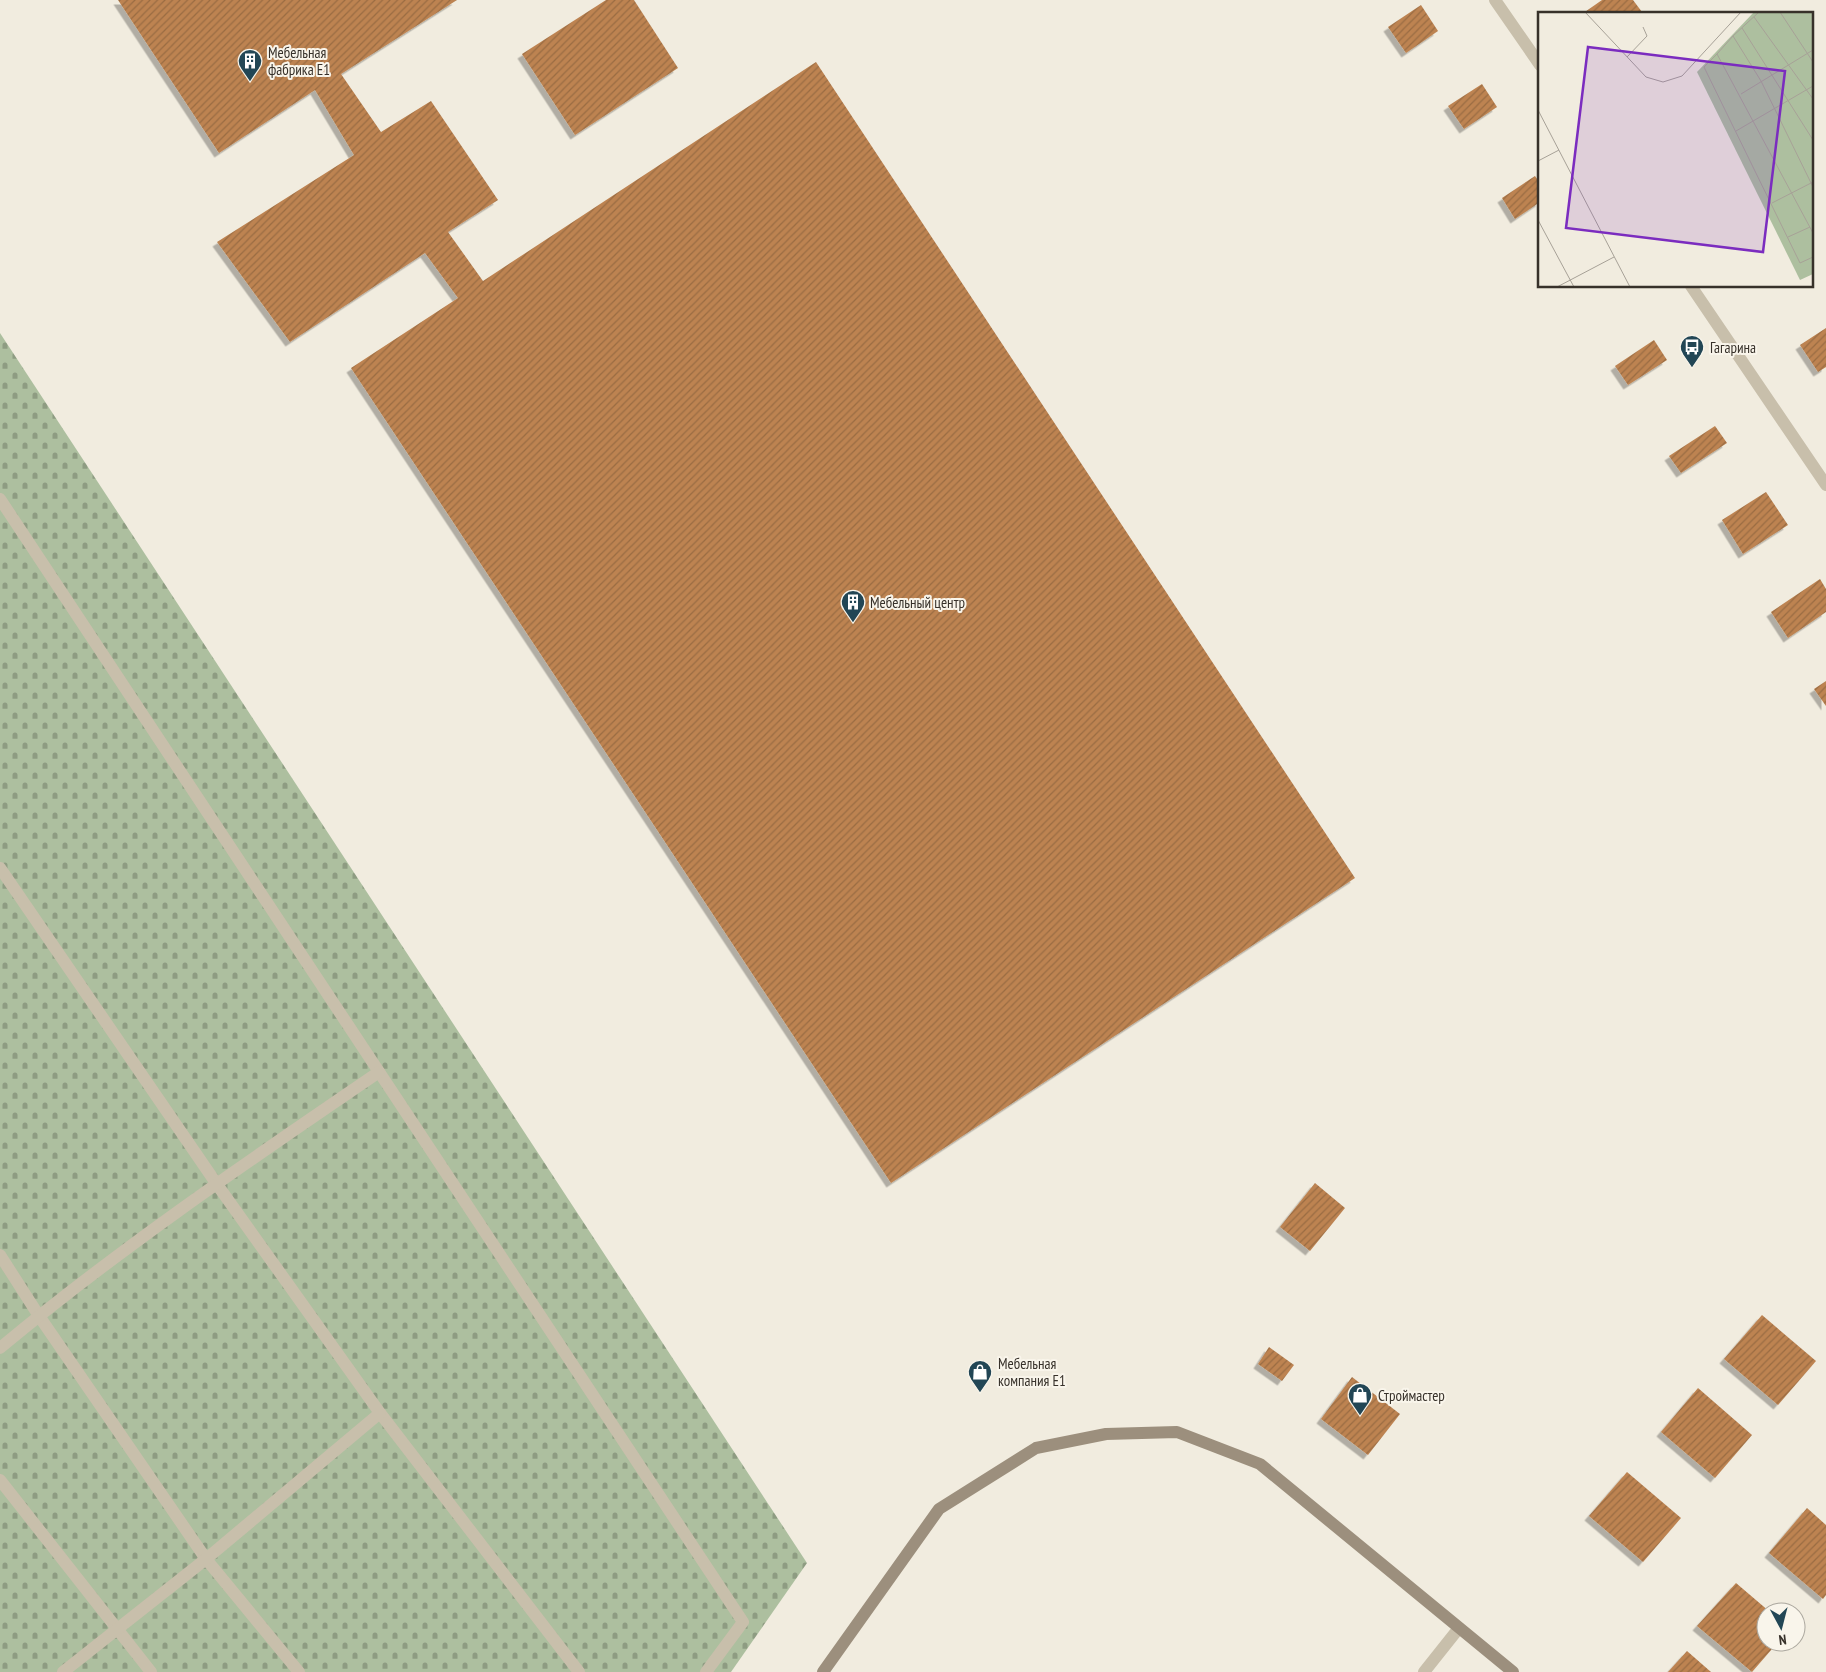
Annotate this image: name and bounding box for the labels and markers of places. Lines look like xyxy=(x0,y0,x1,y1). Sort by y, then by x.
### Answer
place label: Мебельная фабрика Е1 xyxy=(268,43,330,79)
building icon: Мебельная фабрика Е1 xyxy=(237,48,263,82)
bus stop icon: Гагарина xyxy=(1679,334,1705,368)
place label: Гагарина xyxy=(1710,338,1756,357)
building icon: Мебельный центр xyxy=(840,589,866,623)
place label: Мебельный центр xyxy=(870,593,965,612)
place label: Мебельная компания Е1 xyxy=(998,1354,1066,1390)
shop icon: Мебельная компания Е1 xyxy=(967,1359,993,1393)
shop icon: Строймастер xyxy=(1347,1382,1373,1416)
place label: Строймастер xyxy=(1378,1386,1445,1405)

